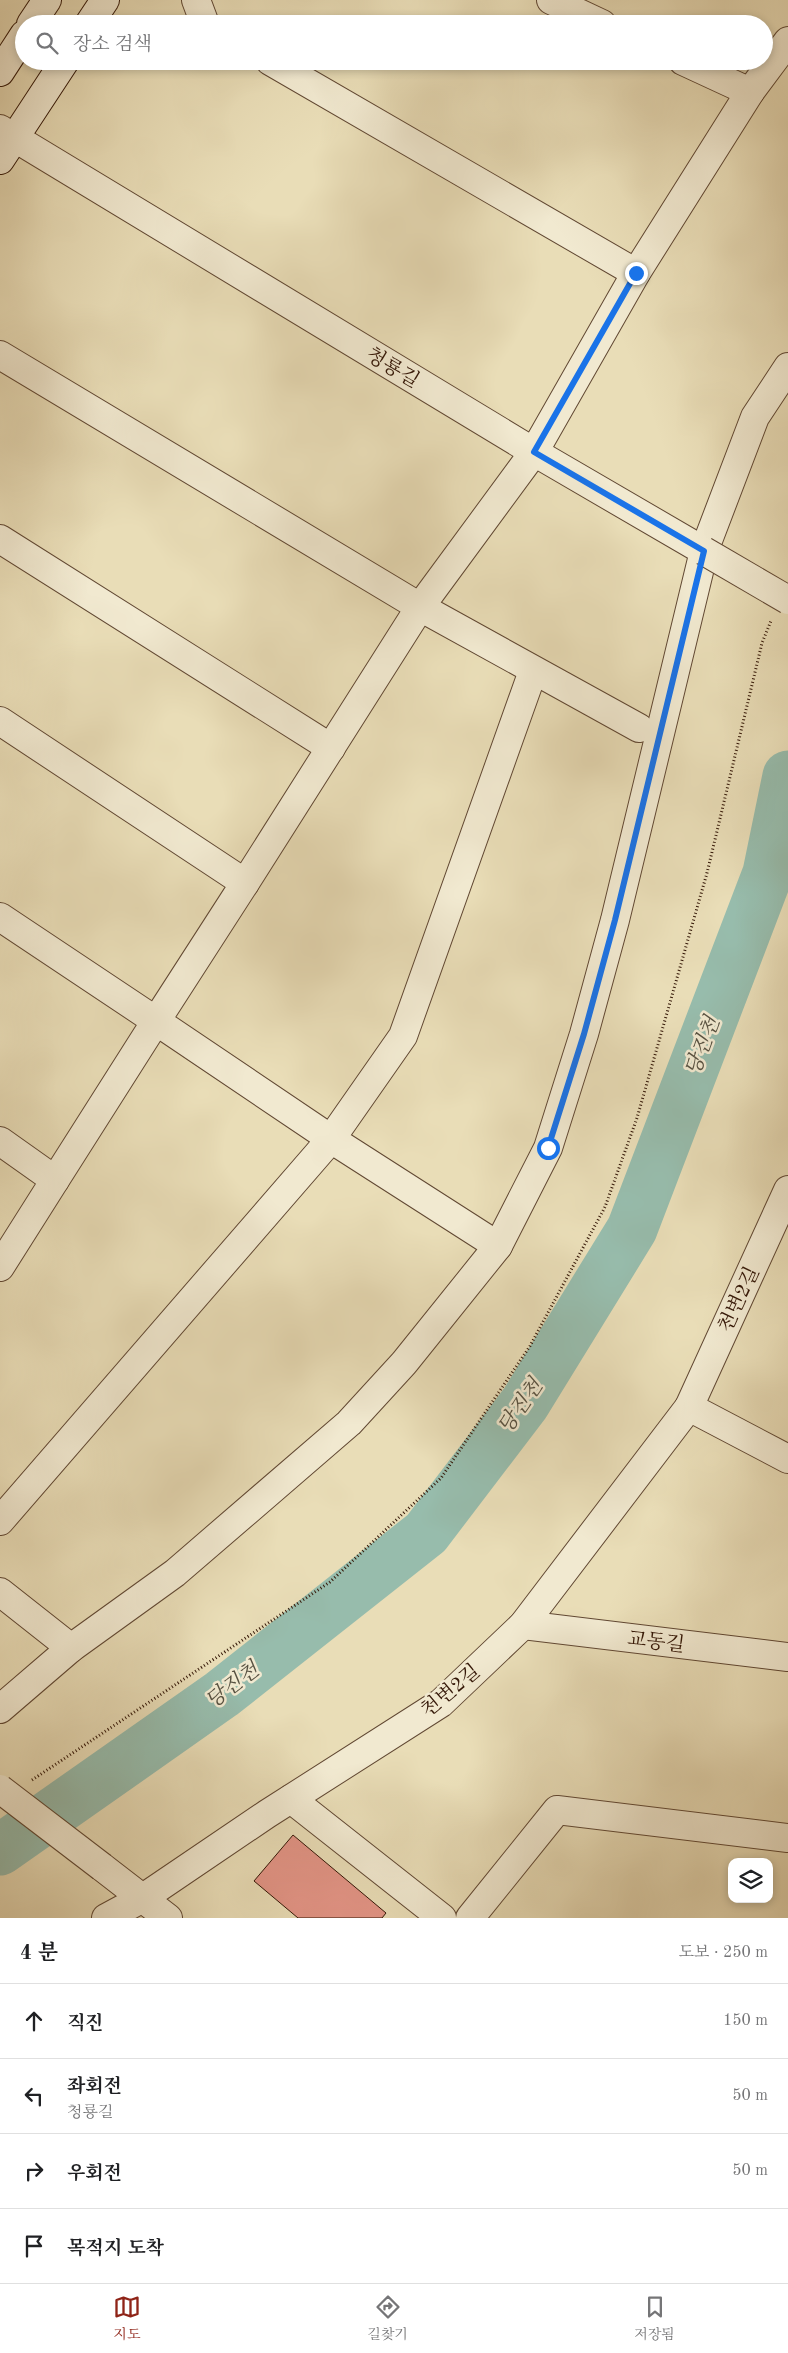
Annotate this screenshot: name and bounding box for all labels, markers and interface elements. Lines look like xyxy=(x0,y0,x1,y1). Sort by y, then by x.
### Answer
search box xyxy=(15,15,773,70)
icon: search xyxy=(33,29,61,57)
text: 장소 검색 xyxy=(73,36,152,55)
route end xyxy=(625,262,648,285)
street label: 청룡길 xyxy=(362,344,423,392)
water label: 당진천 xyxy=(681,1012,725,1079)
route start xyxy=(537,1137,560,1160)
street label: 천변2길 xyxy=(714,1263,764,1336)
water label: 당진천 xyxy=(494,1373,548,1438)
street label: 교동길 xyxy=(626,1628,686,1656)
water label: 당진천 xyxy=(201,1657,265,1713)
street label: 천변2길 xyxy=(417,1660,484,1722)
map controls xyxy=(728,1858,773,1903)
button: layers xyxy=(728,1858,773,1903)
text: 4 분 xyxy=(20,1943,58,1964)
text: 도보 · 250 m xyxy=(679,1945,768,1961)
icon: ahead xyxy=(20,2007,48,2035)
text: 150 m xyxy=(723,2013,768,2029)
text: 직진 xyxy=(67,2015,104,2034)
text: 좌회전 xyxy=(67,2078,122,2097)
icon: left xyxy=(20,2082,48,2110)
text: 50 m xyxy=(732,2088,768,2104)
text: 청룡길 xyxy=(67,2105,113,2121)
icon: right xyxy=(20,2157,48,2185)
text: 50 m xyxy=(732,2163,768,2179)
text: 우회전 xyxy=(67,2165,122,2184)
icon: arrive xyxy=(20,2232,48,2260)
text: 목적지 도착 xyxy=(67,2240,164,2259)
tab: 지도 xyxy=(113,2293,141,2344)
tab: 길찾기 xyxy=(367,2293,408,2344)
tab: 저장됨 xyxy=(634,2293,675,2344)

